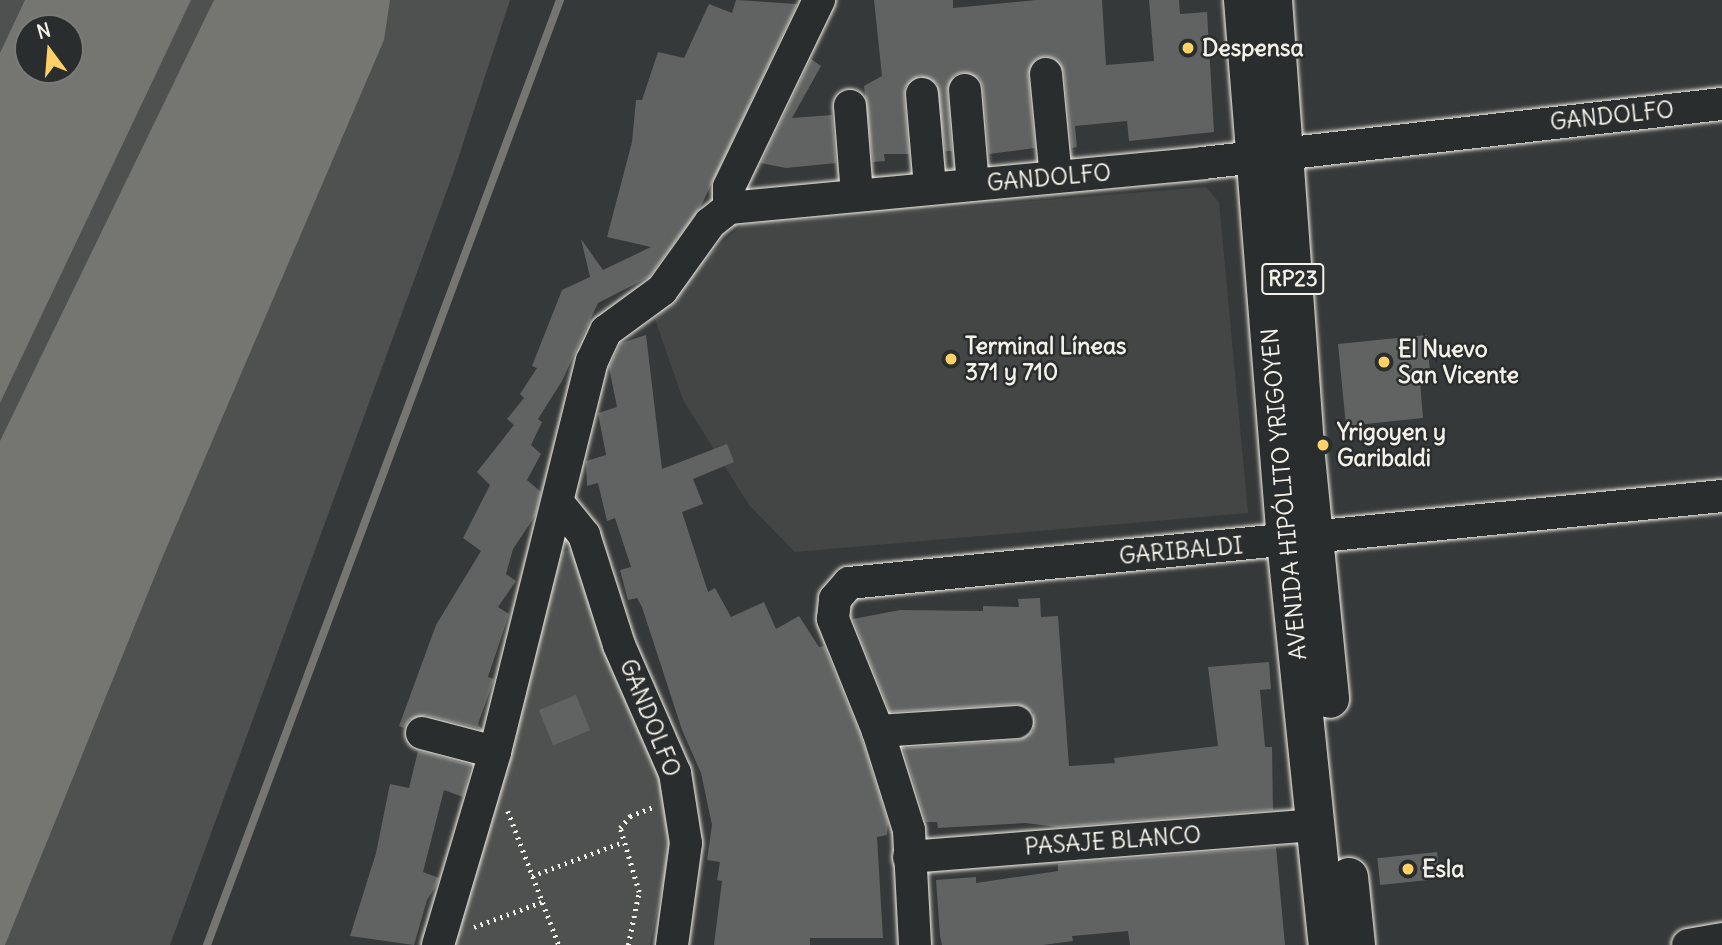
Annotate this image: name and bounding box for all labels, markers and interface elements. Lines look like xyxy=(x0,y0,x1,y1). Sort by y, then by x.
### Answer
north arrow xyxy=(14,14,84,84)
text: N xyxy=(34,17,53,44)
place label: Despensa xyxy=(1202,34,1304,62)
marker: Despensa xyxy=(1180,40,1196,56)
street label: GANDOLFO xyxy=(1549,96,1675,136)
street label: GANDOLFO xyxy=(986,159,1112,197)
road number: RP23 xyxy=(1260,262,1326,296)
street label: AVENIDA HIPÓLITO YRIGOYEN xyxy=(1256,327,1312,661)
place label: Terminal Líneas 371 y 710 xyxy=(965,332,1127,386)
place label: El Nuevo San Vicente xyxy=(1398,335,1519,389)
marker: Terminal Líneas 371 y 710 xyxy=(943,351,959,367)
marker: El Nuevo San Vicente xyxy=(1376,354,1392,370)
place label: Yrigoyen y Garibaldi xyxy=(1337,418,1446,472)
marker: Yrigoyen y Garibaldi xyxy=(1315,437,1331,453)
street label: GARIBALDI xyxy=(1118,532,1244,570)
street label: GANDOLFO xyxy=(614,655,686,781)
street label: PASAJE BLANCO xyxy=(1024,821,1202,861)
place label: Esla xyxy=(1422,855,1464,883)
marker: Esla xyxy=(1400,861,1416,877)

